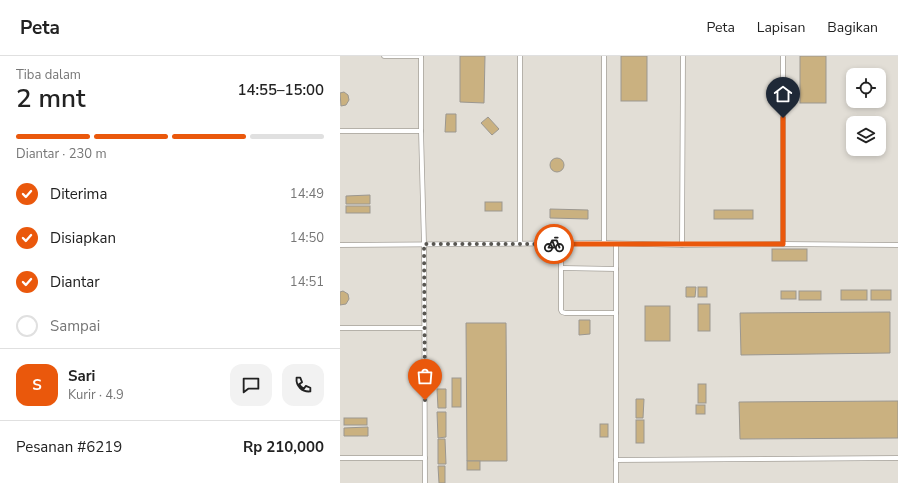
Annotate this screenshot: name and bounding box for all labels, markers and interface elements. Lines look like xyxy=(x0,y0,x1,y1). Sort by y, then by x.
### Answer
text: Peta xyxy=(20,15,60,41)
text: Peta xyxy=(707,18,735,37)
text: Lapisan xyxy=(757,18,805,37)
text: Bagikan xyxy=(827,18,878,37)
text: Tiba dalam xyxy=(16,66,81,84)
map controls xyxy=(846,68,886,156)
button: locate xyxy=(846,68,886,108)
pin xyxy=(766,77,800,118)
text: 14:55–15:00 xyxy=(237,80,324,100)
text: 2 mnt xyxy=(16,81,85,116)
icon: home xyxy=(772,83,794,105)
button: layers xyxy=(846,116,886,156)
text: Diantar · 230 m xyxy=(16,145,107,163)
icon: check xyxy=(16,183,38,205)
text: Diterima xyxy=(50,184,107,204)
text: 14:49 xyxy=(290,185,324,203)
courier xyxy=(534,224,574,264)
icon: check xyxy=(16,227,38,249)
text: Disiapkan xyxy=(50,228,116,248)
text: 14:50 xyxy=(290,229,324,247)
icon: bike xyxy=(543,233,565,255)
icon: check xyxy=(16,271,38,293)
text: Diantar xyxy=(50,272,100,292)
text: 14:51 xyxy=(290,273,324,291)
text: Sampai xyxy=(50,316,100,336)
pin xyxy=(408,359,442,400)
button: chat xyxy=(230,364,272,406)
button: phone xyxy=(282,364,324,406)
icon: bag xyxy=(414,365,436,387)
text: Sari xyxy=(68,366,95,386)
text: S xyxy=(32,375,42,395)
text: Kurir · 4.9 xyxy=(68,386,124,404)
text: Pesanan #6219 xyxy=(16,437,122,457)
text: Rp 210,000 xyxy=(243,437,324,457)

